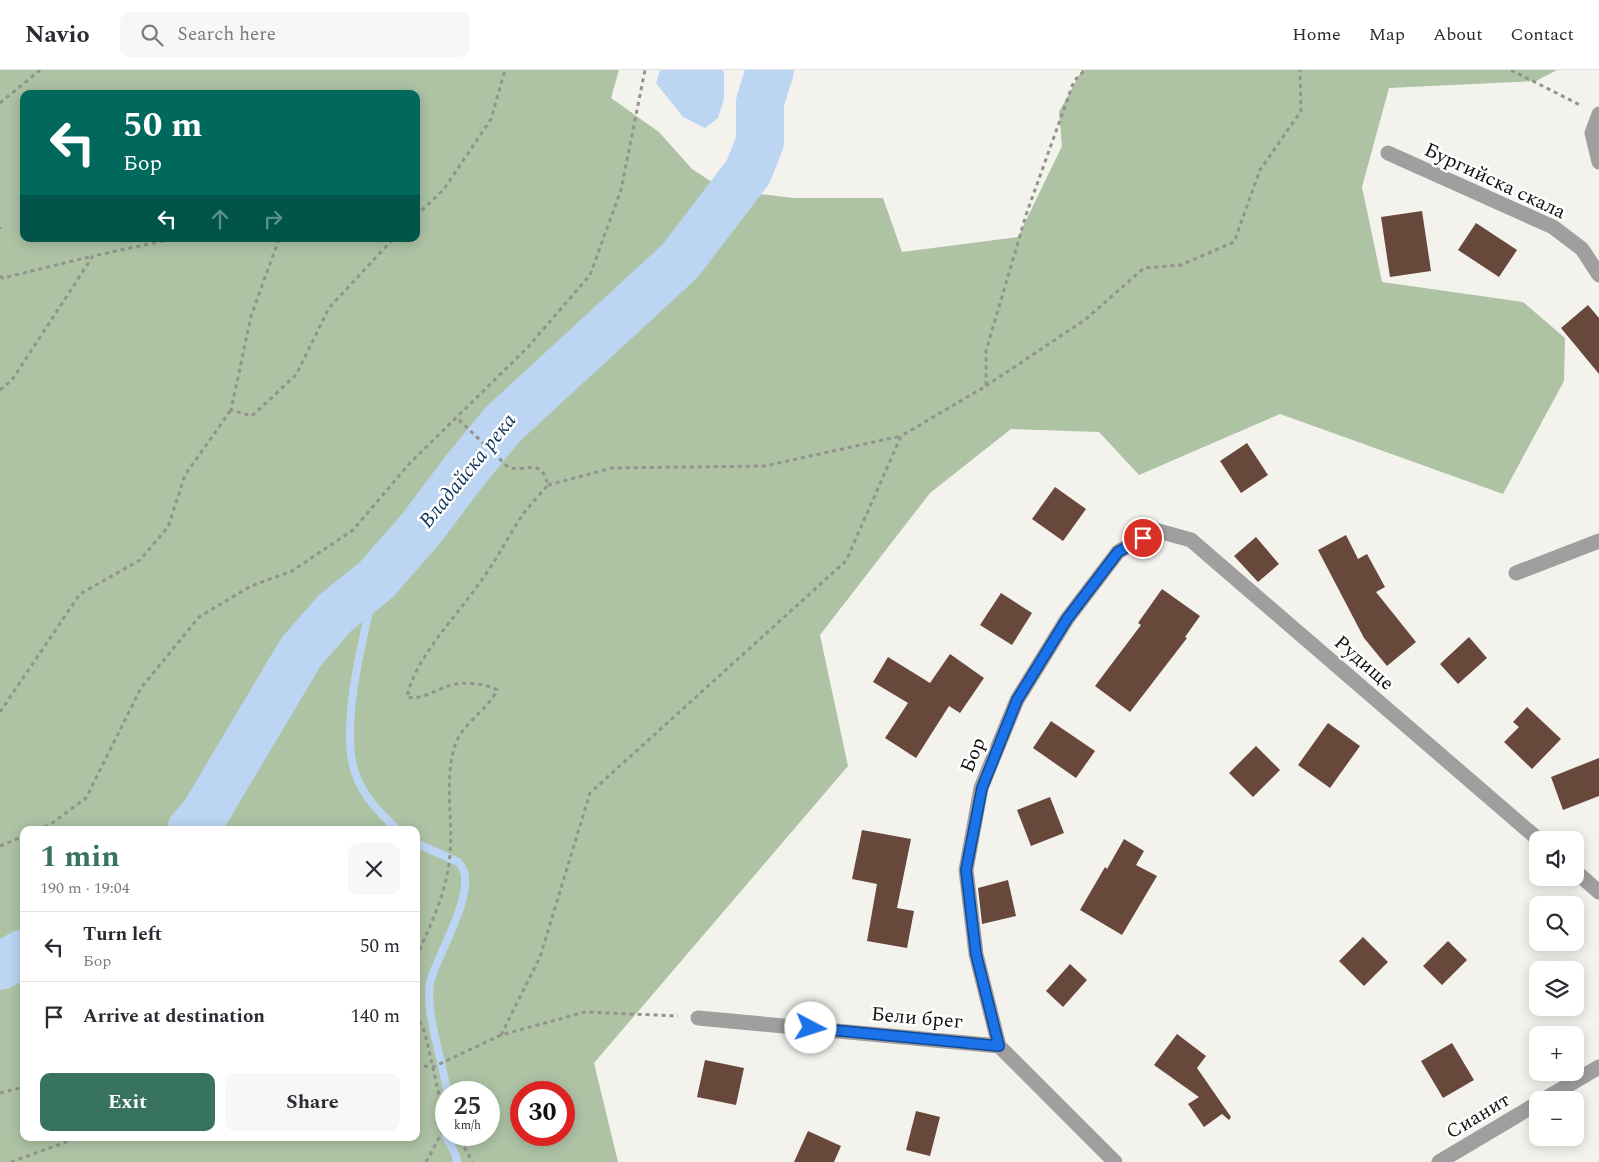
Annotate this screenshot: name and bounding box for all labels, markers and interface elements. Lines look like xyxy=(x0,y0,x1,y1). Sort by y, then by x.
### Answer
search box xyxy=(120,12,470,57)
text: Navio xyxy=(25,17,90,53)
text: Search here xyxy=(178,20,276,49)
icon: search xyxy=(138,21,166,49)
text: Home xyxy=(1292,21,1341,48)
text: Map xyxy=(1369,21,1405,48)
text: About xyxy=(1433,21,1483,48)
text: Contact xyxy=(1511,21,1574,48)
text: 50 m xyxy=(123,99,203,152)
icon: left xyxy=(40,110,105,175)
street label: Бургийска скала xyxy=(1419,135,1571,227)
text: Бор xyxy=(123,147,162,180)
icon: left xyxy=(153,205,181,233)
icon: ahead xyxy=(206,205,234,233)
icon: right xyxy=(259,205,287,233)
water label: Владайска река xyxy=(411,406,525,536)
pin xyxy=(1122,517,1164,559)
icon: arrive xyxy=(1129,524,1157,552)
street label: Рудище xyxy=(1327,628,1401,698)
street label: Бор xyxy=(952,733,994,777)
map controls xyxy=(1529,831,1584,1146)
button: sound xyxy=(1529,831,1584,886)
text: 1 min xyxy=(40,834,120,880)
button: close xyxy=(348,843,400,895)
text: 190 m · 19:04 xyxy=(40,876,130,900)
button: search xyxy=(1529,896,1584,951)
text: Turn left xyxy=(83,920,162,949)
text: 50 m xyxy=(360,932,400,961)
icon: left xyxy=(40,933,68,961)
text: Бор xyxy=(83,949,111,973)
button: layers xyxy=(1529,961,1584,1016)
street label: Бели брег xyxy=(870,999,964,1037)
position arrow xyxy=(784,1001,836,1053)
text: Arrive at destination xyxy=(83,1002,265,1031)
text: 140 m xyxy=(350,1002,400,1031)
icon: arrive xyxy=(40,1003,68,1031)
button: + xyxy=(1529,1026,1584,1081)
button: Exit xyxy=(40,1073,215,1131)
button: Share xyxy=(225,1073,400,1131)
speed limit sign: 30 xyxy=(510,1081,575,1146)
street label: Сианит xyxy=(1440,1085,1516,1147)
text: 25 xyxy=(453,1088,482,1126)
button: − xyxy=(1529,1091,1584,1146)
text: km/h xyxy=(454,1116,481,1135)

